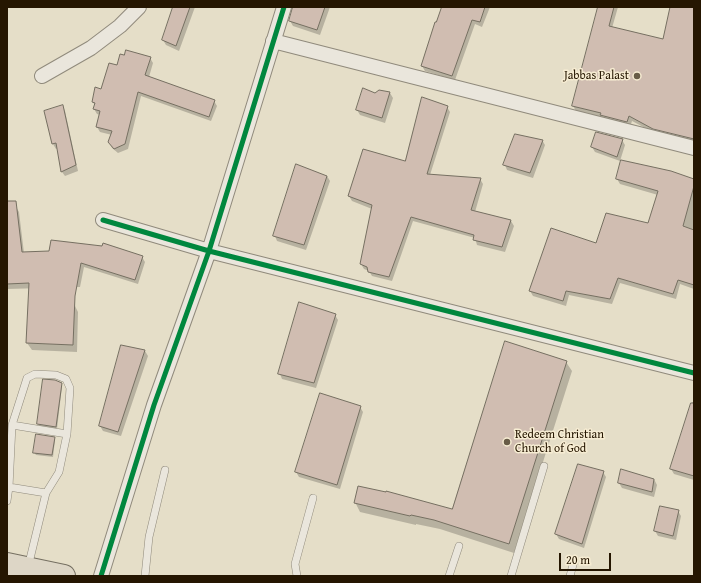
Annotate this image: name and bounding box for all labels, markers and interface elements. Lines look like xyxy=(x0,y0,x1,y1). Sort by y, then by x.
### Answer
place label: Jabbas Palast xyxy=(564,69,629,83)
marker: Jabbas Palast xyxy=(632,71,642,81)
place label: Redeem Christian Church of God xyxy=(515,428,604,456)
marker: Redeem Christian Church of God xyxy=(502,437,512,447)
scale bar xyxy=(561,545,613,571)
text: 20 m xyxy=(566,551,590,568)

